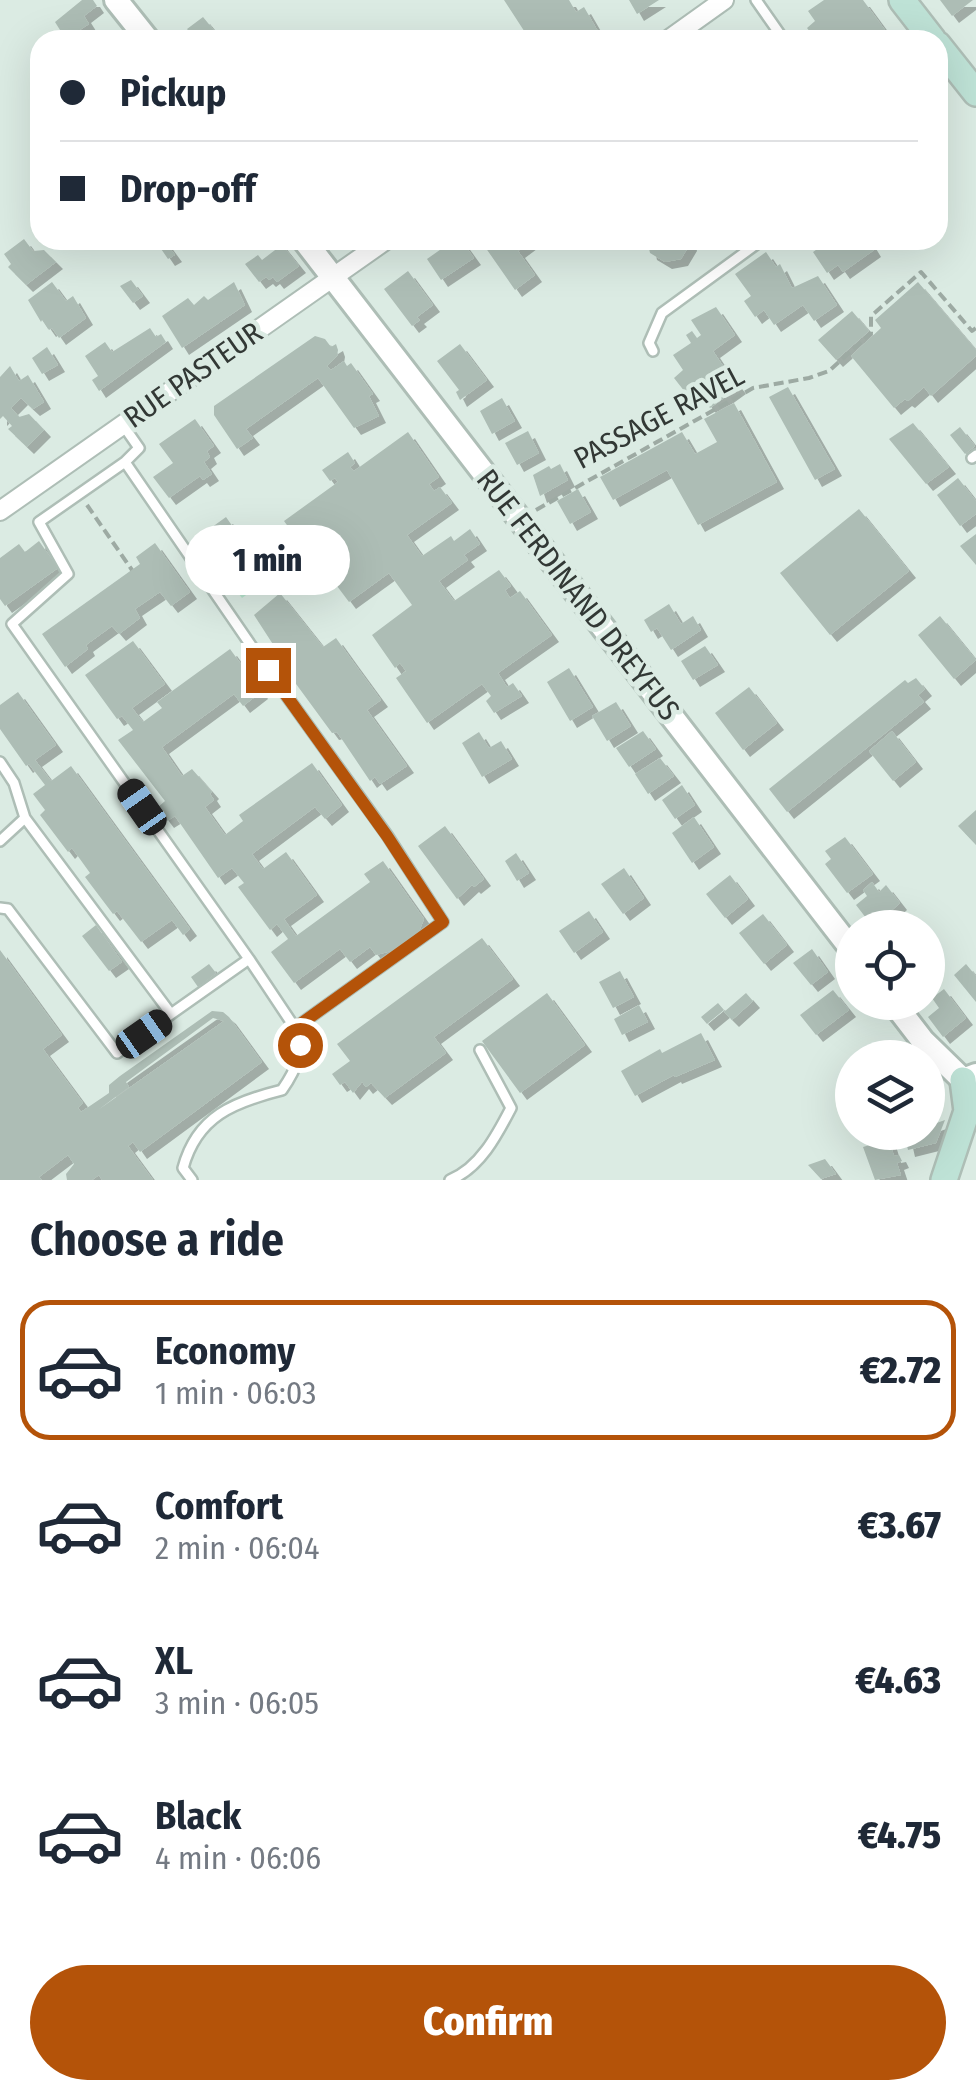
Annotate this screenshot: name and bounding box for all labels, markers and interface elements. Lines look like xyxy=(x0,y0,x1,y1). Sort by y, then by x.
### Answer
text: Pickup xyxy=(120,70,226,116)
text: Drop-off xyxy=(120,166,256,212)
street label: RUE PASTEUR xyxy=(117,314,269,436)
street label: PASSAGE RAVEL xyxy=(568,357,750,477)
street label: RUE FERDINAND DREYFUS xyxy=(469,462,687,728)
callout: 1 min xyxy=(186,525,350,595)
text: 1 min xyxy=(233,541,302,579)
route end xyxy=(246,648,291,693)
car xyxy=(113,774,171,840)
map controls xyxy=(835,910,945,1150)
button: locate xyxy=(835,910,945,1020)
car xyxy=(111,1005,177,1063)
route start xyxy=(278,1023,323,1068)
button: layers xyxy=(835,1040,945,1150)
text: Choose a ride xyxy=(30,1213,284,1267)
icon: car xyxy=(35,1325,125,1415)
text: Economy xyxy=(155,1328,295,1374)
text: €2.72 xyxy=(860,1347,941,1393)
text: 1 min · 06:03 xyxy=(155,1374,316,1412)
icon: car xyxy=(35,1480,125,1570)
text: Comfort xyxy=(155,1483,283,1529)
text: €3.67 xyxy=(858,1502,941,1548)
text: 2 min · 06:04 xyxy=(155,1529,319,1567)
icon: car xyxy=(35,1635,125,1725)
text: XL xyxy=(155,1638,193,1684)
text: €4.63 xyxy=(855,1657,941,1703)
text: 3 min · 06:05 xyxy=(155,1684,319,1722)
icon: car xyxy=(35,1790,125,1880)
text: Black xyxy=(155,1793,241,1839)
text: €4.75 xyxy=(858,1812,941,1858)
text: 4 min · 06:06 xyxy=(155,1839,321,1877)
button: Confirm xyxy=(30,1965,946,2080)

